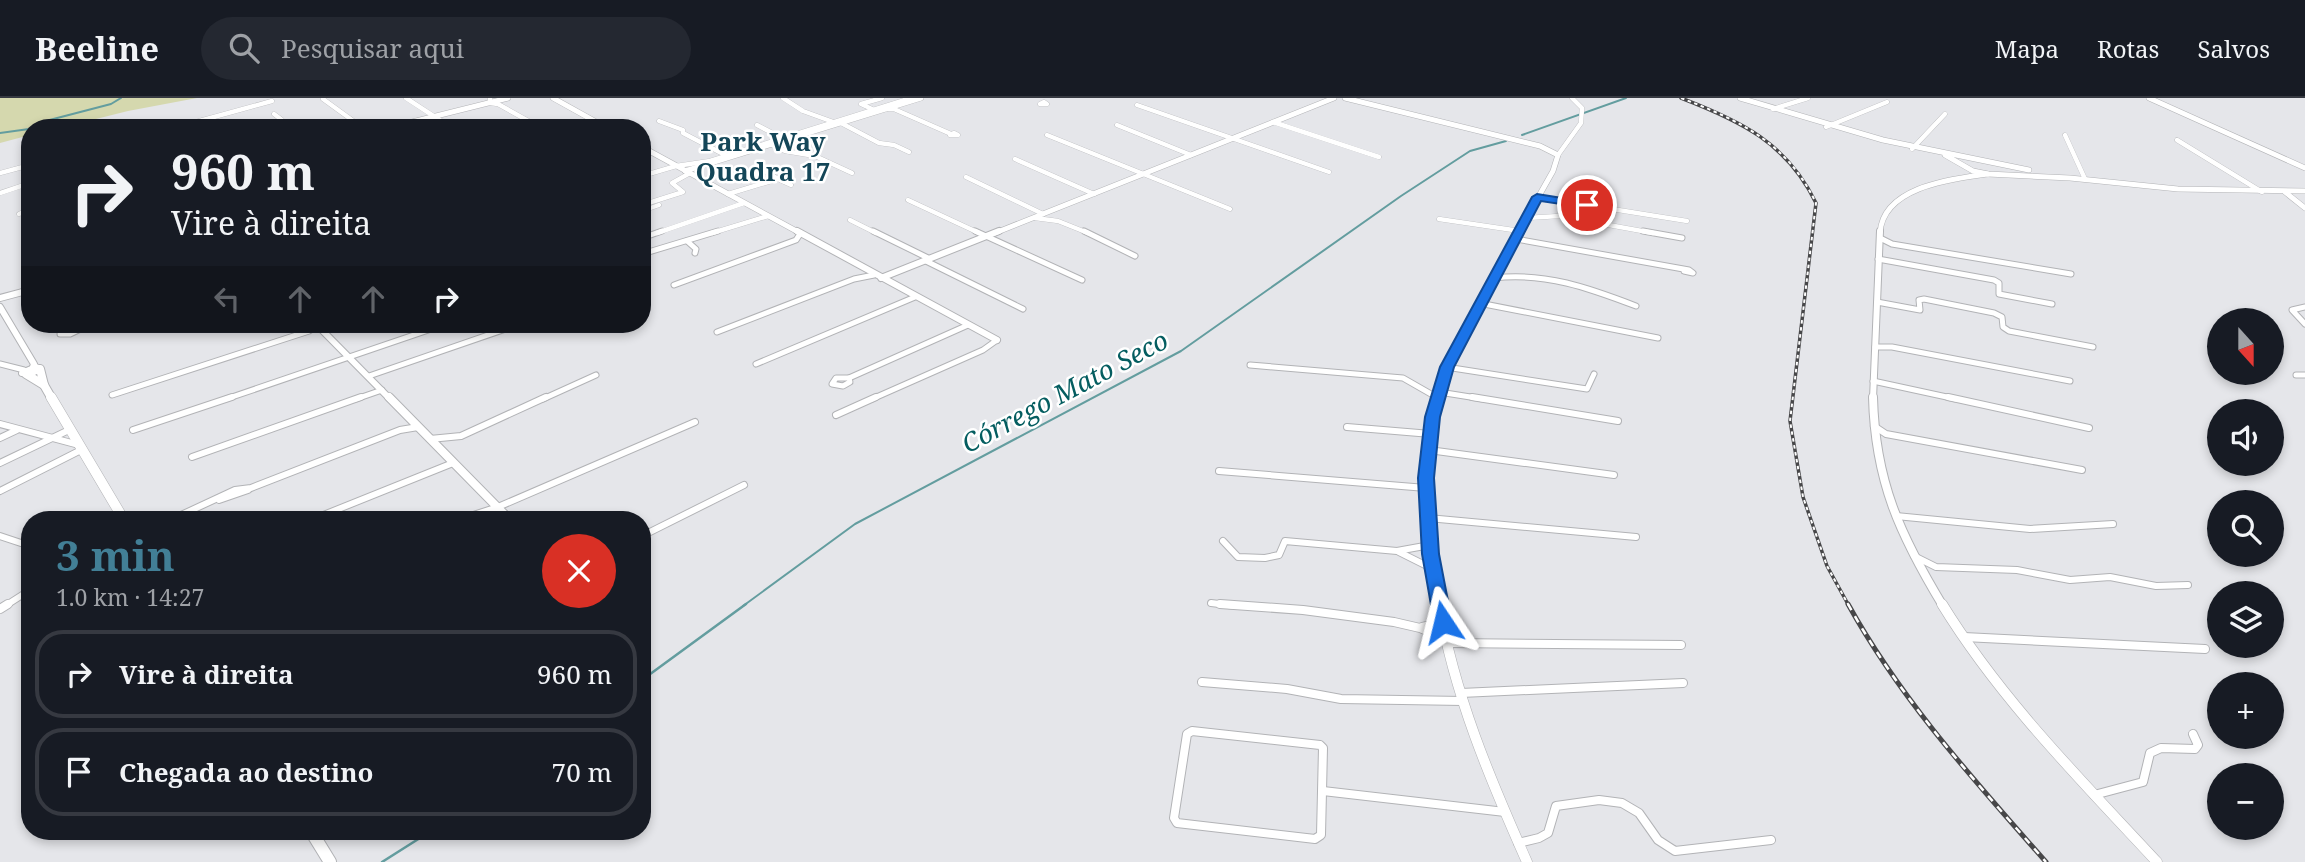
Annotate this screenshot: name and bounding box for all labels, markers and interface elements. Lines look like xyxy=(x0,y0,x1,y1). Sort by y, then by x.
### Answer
search box xyxy=(201,17,691,80)
text: Beeline xyxy=(35,26,159,71)
icon: search xyxy=(225,29,263,67)
text: Pesquisar aqui xyxy=(281,30,464,66)
text: Mapa xyxy=(1995,32,2059,65)
text: Rotas xyxy=(2097,32,2159,65)
text: Salvos xyxy=(2197,32,2270,65)
district label: Park Way Quadra 17 xyxy=(695,123,831,189)
text: 960 m xyxy=(171,138,315,204)
icon: right xyxy=(56,147,147,238)
pin xyxy=(1557,175,1617,235)
icon: arrive xyxy=(1568,186,1606,224)
text: Vire à direita xyxy=(171,201,371,244)
icon: left xyxy=(208,280,246,318)
icon: ahead xyxy=(281,280,319,318)
icon: ahead xyxy=(354,280,392,318)
icon: right xyxy=(427,280,465,318)
north arrow xyxy=(2207,308,2284,385)
map controls xyxy=(2207,308,2284,840)
water label: Córrego Mato Seco xyxy=(955,321,1174,461)
button: sound xyxy=(2207,399,2284,476)
button: search xyxy=(2207,490,2284,567)
text: 3 min xyxy=(56,526,175,583)
button: close xyxy=(542,534,616,608)
text: 1.0 km · 14:27 xyxy=(56,581,204,613)
button: layers xyxy=(2207,581,2284,658)
position arrow xyxy=(1406,585,1480,659)
icon: right xyxy=(60,655,98,693)
text: Vire à direita xyxy=(119,656,294,692)
text: 960 m xyxy=(537,656,612,692)
button: + xyxy=(2207,672,2284,749)
icon: arrive xyxy=(60,753,98,791)
text: Chegada ao destino xyxy=(119,754,374,790)
text: 70 m xyxy=(552,754,612,790)
button: − xyxy=(2207,763,2284,840)

